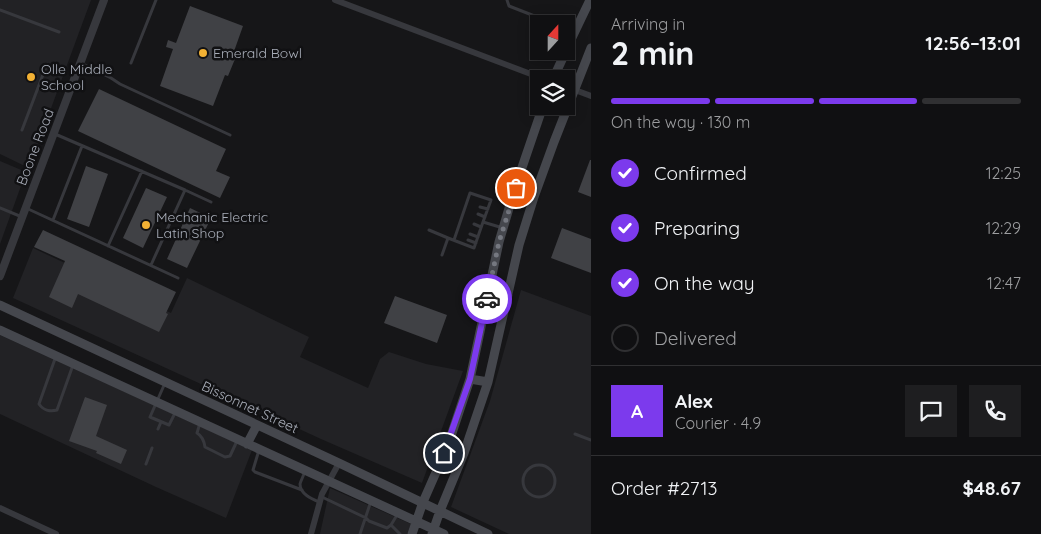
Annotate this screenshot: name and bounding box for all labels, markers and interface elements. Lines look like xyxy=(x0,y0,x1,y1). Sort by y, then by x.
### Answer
text: Arriving in xyxy=(611,14,685,34)
north arrow xyxy=(530,15,575,60)
map controls xyxy=(530,15,575,115)
text: 12:56–13:01 xyxy=(925,31,1021,55)
text: 2 min xyxy=(611,33,694,73)
place label: Emerald Bowl xyxy=(213,44,302,62)
marker: Emerald Bowl xyxy=(197,47,209,59)
place label: Olle Middle School xyxy=(41,60,112,94)
button: layers xyxy=(530,70,575,115)
marker: Olle Middle School xyxy=(25,71,37,83)
street label: Boone Road xyxy=(12,106,58,188)
text: On the way · 130 m xyxy=(611,112,750,132)
icon: check xyxy=(611,159,639,187)
text: Confirmed xyxy=(654,161,747,185)
text: 12:25 xyxy=(986,163,1021,183)
pin xyxy=(495,167,537,209)
icon: bag xyxy=(502,174,530,202)
place label: Mechanic Electric Latin Shop xyxy=(156,208,268,242)
icon: check xyxy=(611,214,639,242)
text: Preparing xyxy=(654,216,740,240)
text: 12:29 xyxy=(985,218,1021,238)
marker: Mechanic Electric Latin Shop xyxy=(140,219,152,231)
icon: check xyxy=(611,269,639,297)
text: On the way xyxy=(654,271,755,295)
text: 12:47 xyxy=(987,273,1021,293)
courier xyxy=(462,274,512,324)
icon: car xyxy=(473,285,501,313)
text: Delivered xyxy=(654,326,737,350)
street label: Bissonnet Street xyxy=(199,377,301,437)
button: chat xyxy=(905,385,957,437)
button: phone xyxy=(969,385,1021,437)
text: Alex xyxy=(675,389,713,413)
text: A xyxy=(631,399,643,423)
text: Courier · 4.9 xyxy=(675,413,761,433)
pin xyxy=(423,432,465,474)
icon: home xyxy=(430,439,458,467)
text: Order #2713 xyxy=(611,476,717,500)
text: $48.67 xyxy=(962,476,1021,500)

